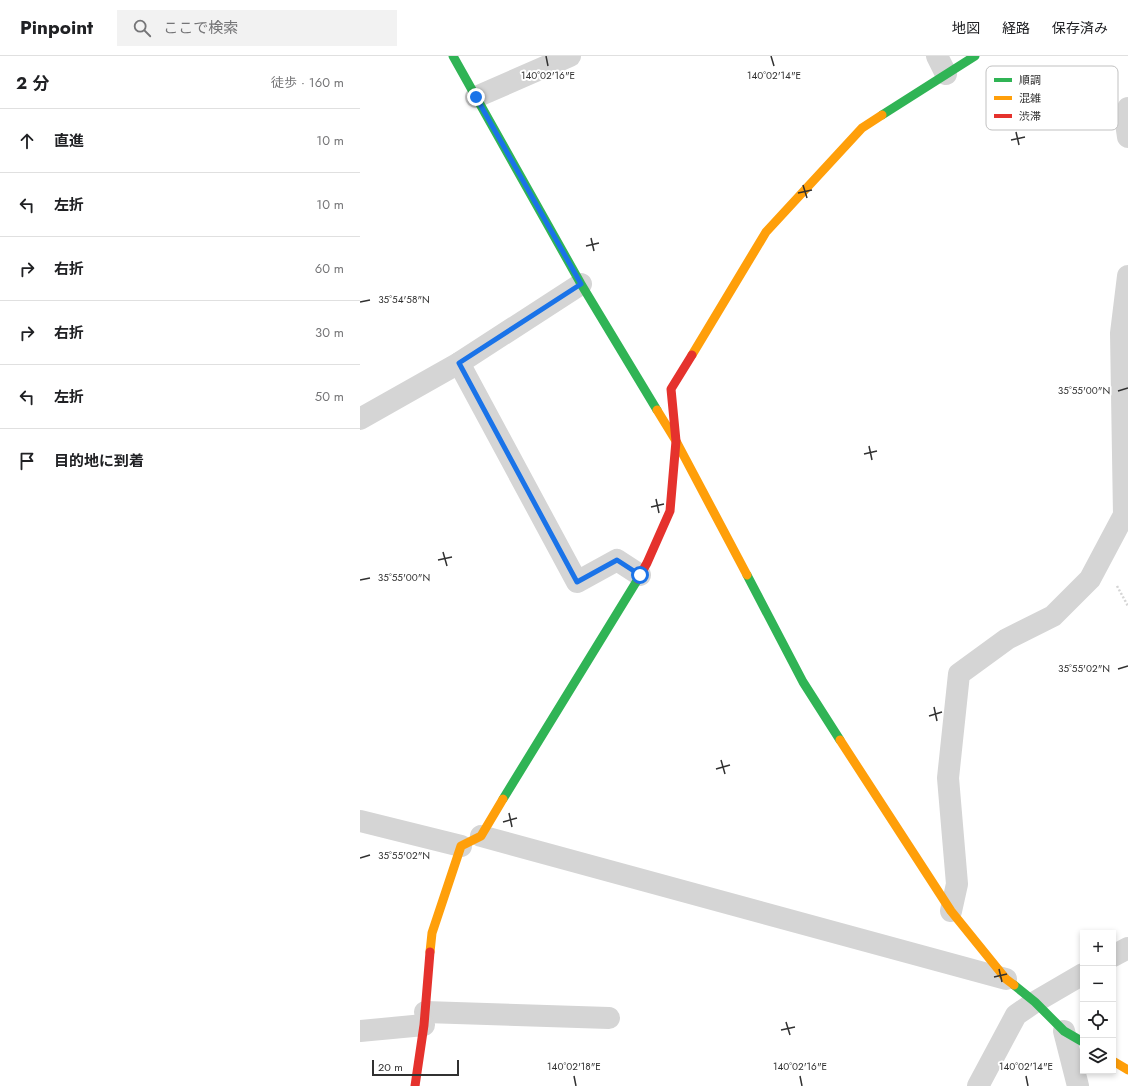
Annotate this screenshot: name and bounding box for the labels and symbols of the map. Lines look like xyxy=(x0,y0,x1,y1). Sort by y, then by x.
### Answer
legend xyxy=(986,66,1118,130)
text: 140°02'16"E xyxy=(521,68,575,83)
text: 140°02'14"E xyxy=(747,68,801,83)
text: 順調 xyxy=(1019,72,1041,88)
route end xyxy=(467,88,485,106)
text: 混雑 xyxy=(1019,90,1041,106)
text: 渋滞 xyxy=(1019,108,1041,124)
text: 35°54'58"N xyxy=(378,292,430,307)
text: 35°55'00"N xyxy=(1058,383,1110,398)
route start xyxy=(631,566,649,584)
text: 35°55'00"N xyxy=(378,570,430,585)
text: 35°55'02"N xyxy=(1058,661,1110,676)
text: 35°55'02"N xyxy=(378,848,430,863)
scale bar xyxy=(372,1058,459,1077)
text: 140°02'18"E xyxy=(547,1059,601,1074)
text: 140°02'16"E xyxy=(773,1059,827,1074)
text: 140°02'14"E xyxy=(999,1059,1053,1074)

